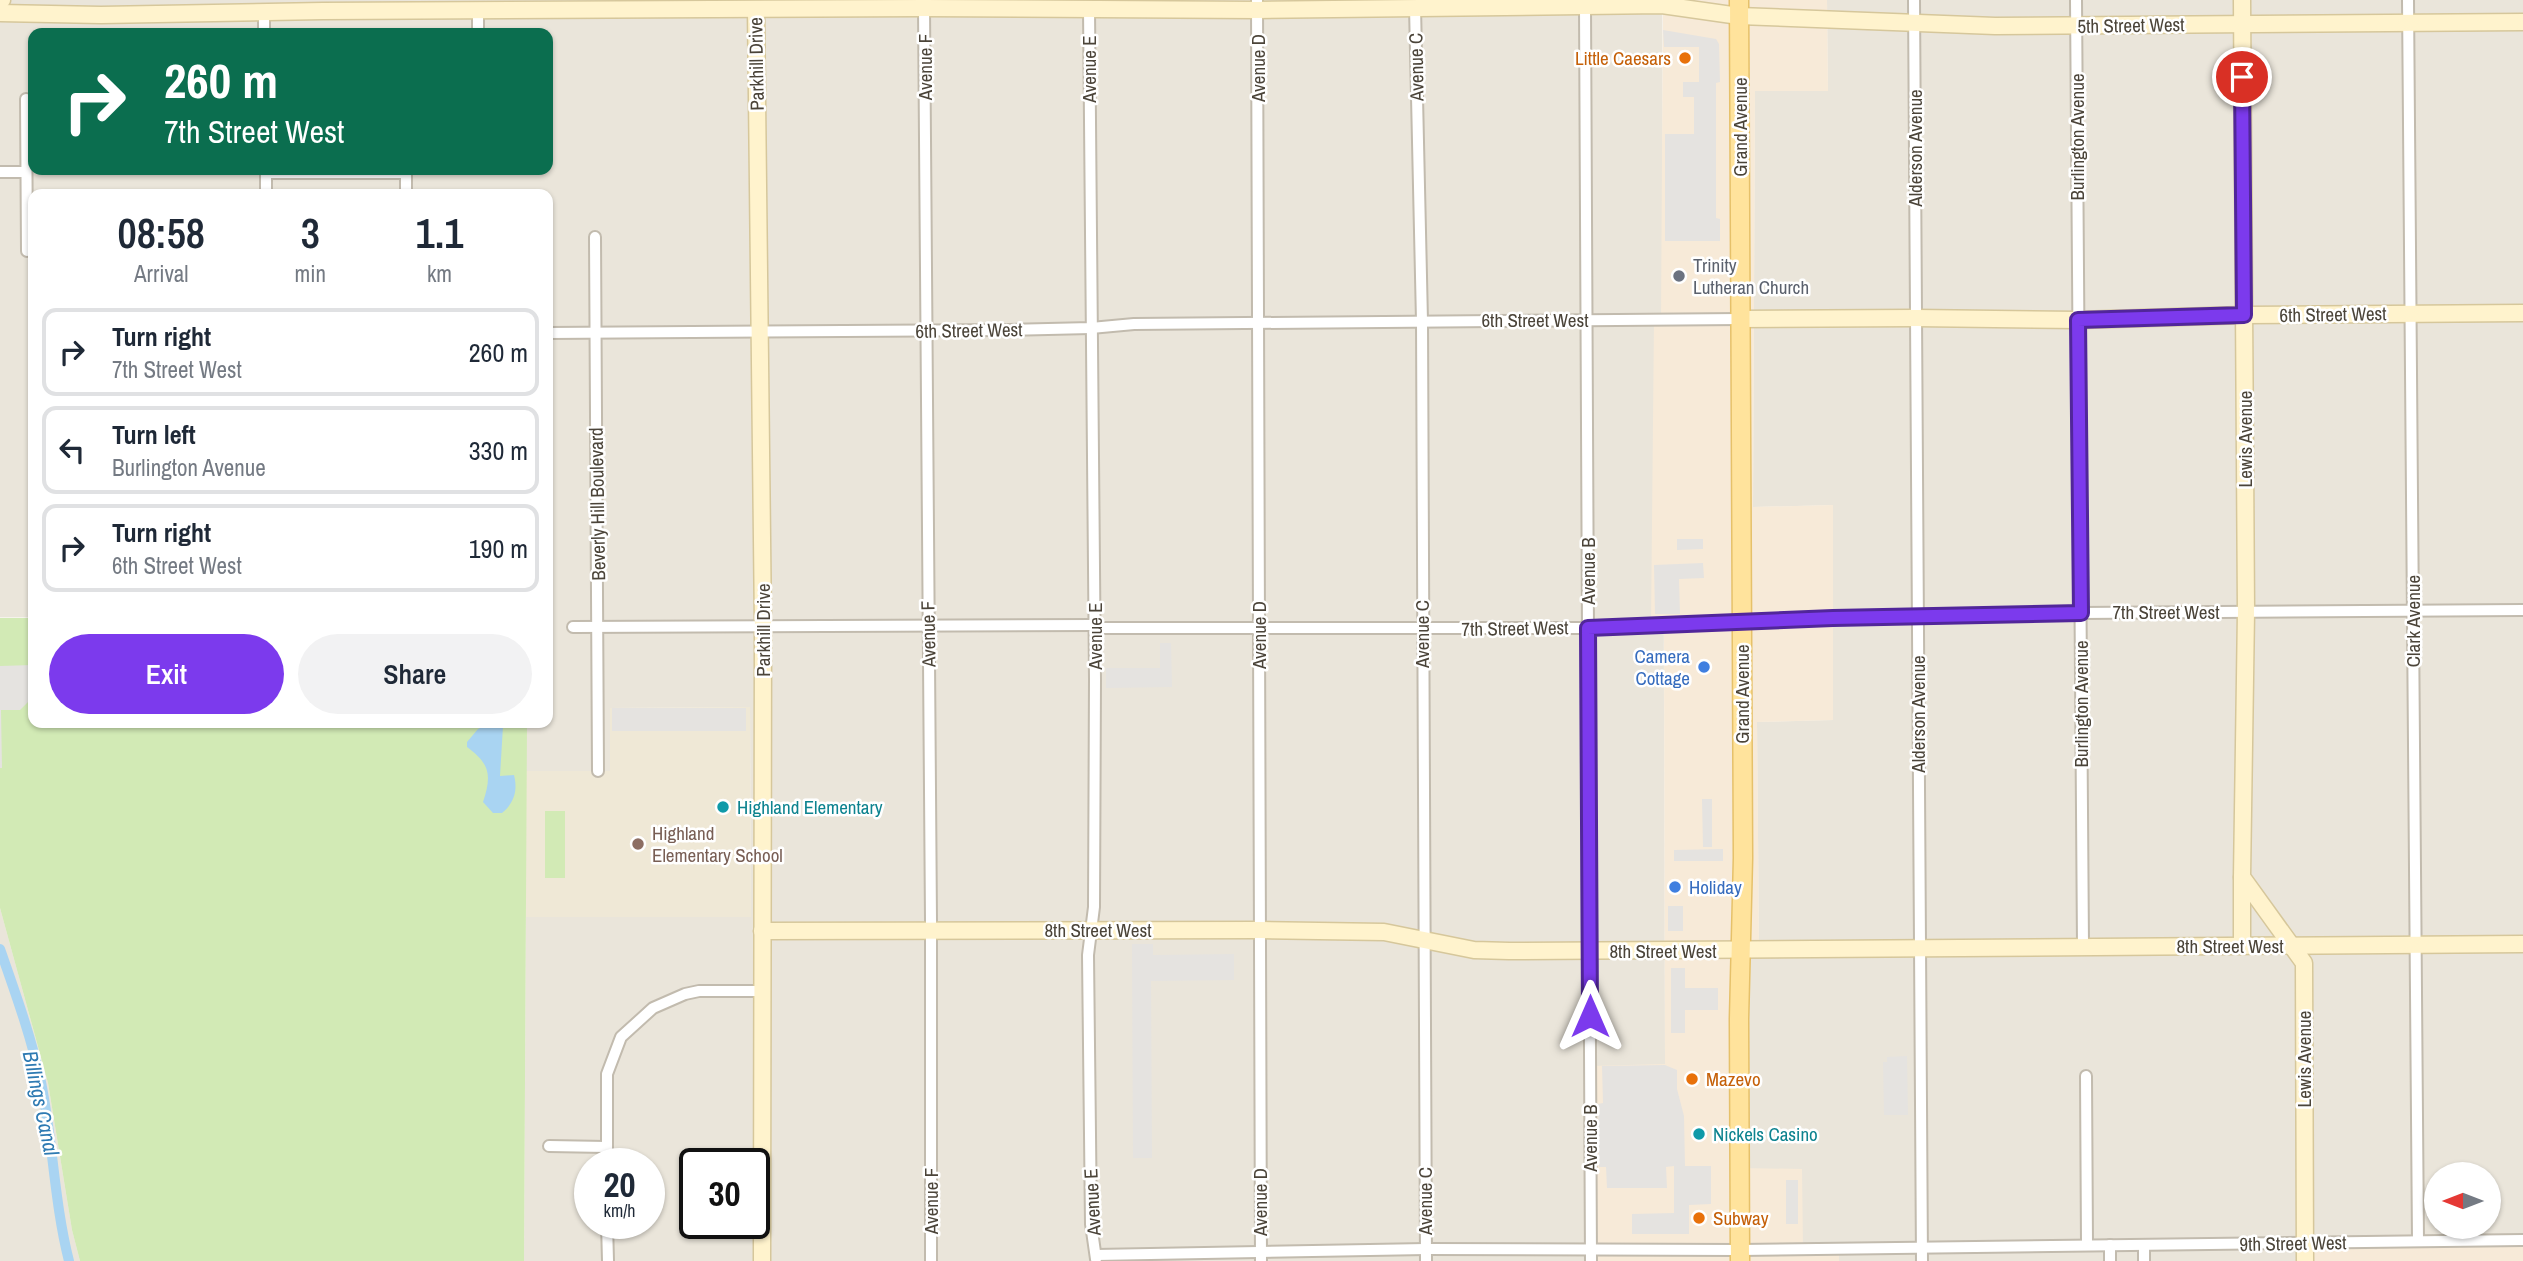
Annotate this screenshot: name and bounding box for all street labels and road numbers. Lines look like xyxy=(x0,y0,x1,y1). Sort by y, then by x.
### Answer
street label: 5th Street West xyxy=(2077,11,2185,39)
street label: Parkhill Drive xyxy=(742,17,770,111)
street label: Avenue C xyxy=(1402,33,1430,102)
street label: Avenue F xyxy=(912,34,938,101)
street label: Avenue D xyxy=(1245,34,1271,103)
street label: Avenue E xyxy=(1076,35,1102,104)
street label: Burlington Avenue xyxy=(2064,73,2090,201)
street label: Grand Avenue xyxy=(1727,77,1753,177)
street label: Alderson Avenue xyxy=(1902,89,1928,208)
street label: 6th Street West xyxy=(2279,300,2387,328)
street label: 6th Street West xyxy=(1481,307,1589,333)
street label: 6th Street West xyxy=(915,316,1023,344)
street label: Lewis Avenue xyxy=(2232,391,2258,487)
street label: Beverly Hill Boulevard xyxy=(583,427,611,581)
street label: Avenue B xyxy=(1575,537,1601,606)
street label: Clark Avenue xyxy=(2400,575,2426,667)
street label: Parkhill Drive xyxy=(750,583,776,677)
street label: 7th Street West xyxy=(2112,599,2220,625)
street label: Avenue C xyxy=(1409,600,1435,669)
street label: Avenue F xyxy=(914,601,942,668)
street label: Avenue D xyxy=(1246,601,1272,670)
street label: Avenue E xyxy=(1082,602,1108,671)
street label: 7th Street West xyxy=(1461,614,1569,642)
street label: Burlington Avenue xyxy=(2068,640,2094,768)
street label: Grand Avenue xyxy=(1729,644,1755,744)
street label: Alderson Avenue xyxy=(1905,655,1931,774)
street label: 8th Street West xyxy=(1044,917,1152,943)
street label: 8th Street West xyxy=(2176,933,2284,959)
street label: 8th Street West xyxy=(1609,938,1717,964)
street label: Lewis Avenue xyxy=(2291,1011,2317,1107)
street label: Avenue B xyxy=(1577,1104,1603,1173)
street label: Avenue C xyxy=(1412,1167,1438,1236)
street label: Avenue F xyxy=(918,1168,944,1235)
street label: Avenue E xyxy=(1077,1168,1107,1237)
street label: Avenue D xyxy=(1247,1168,1273,1237)
street label: 9th Street West xyxy=(2239,1229,2347,1257)

